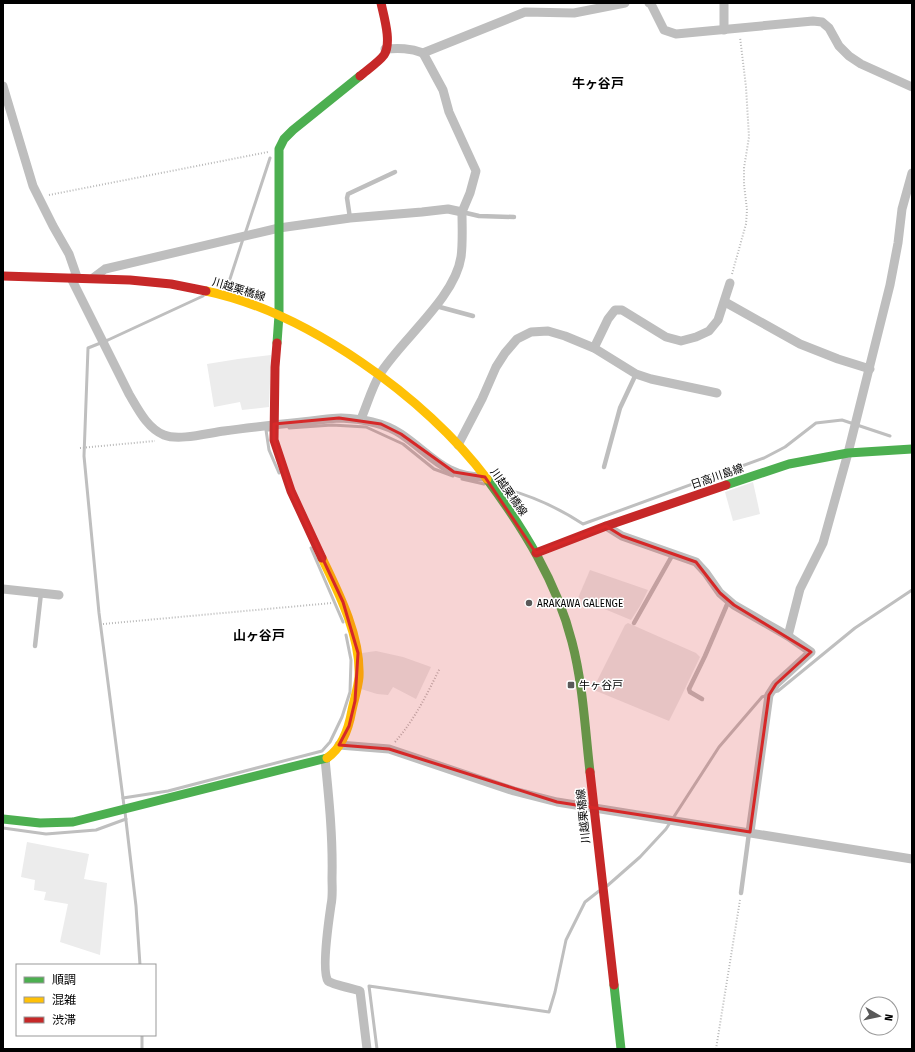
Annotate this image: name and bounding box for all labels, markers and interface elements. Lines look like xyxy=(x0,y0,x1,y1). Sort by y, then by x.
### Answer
district label: 牛ヶ谷戸 xyxy=(572,76,624,91)
street label: 川越栗橋線 xyxy=(211,275,267,304)
street label: 日高川島線 xyxy=(689,461,745,492)
street label: 川越栗橋線 xyxy=(487,466,530,519)
place label: ARAKAWA GALENGE xyxy=(537,597,623,610)
marker: ARAKAWA GALENGE xyxy=(524,598,534,608)
district label: 山ヶ谷戸 xyxy=(233,628,285,643)
place label: 牛ヶ谷戸 xyxy=(579,679,623,692)
marker: 牛ヶ谷戸 xyxy=(566,680,576,690)
street label: 川越栗橋線 xyxy=(574,788,593,844)
legend xyxy=(16,964,156,1036)
text: 順調 xyxy=(52,973,76,987)
text: 混雑 xyxy=(52,993,76,1007)
north arrow xyxy=(859,996,899,1036)
text: 渋滞 xyxy=(52,1013,76,1027)
text: N xyxy=(881,1013,895,1022)

